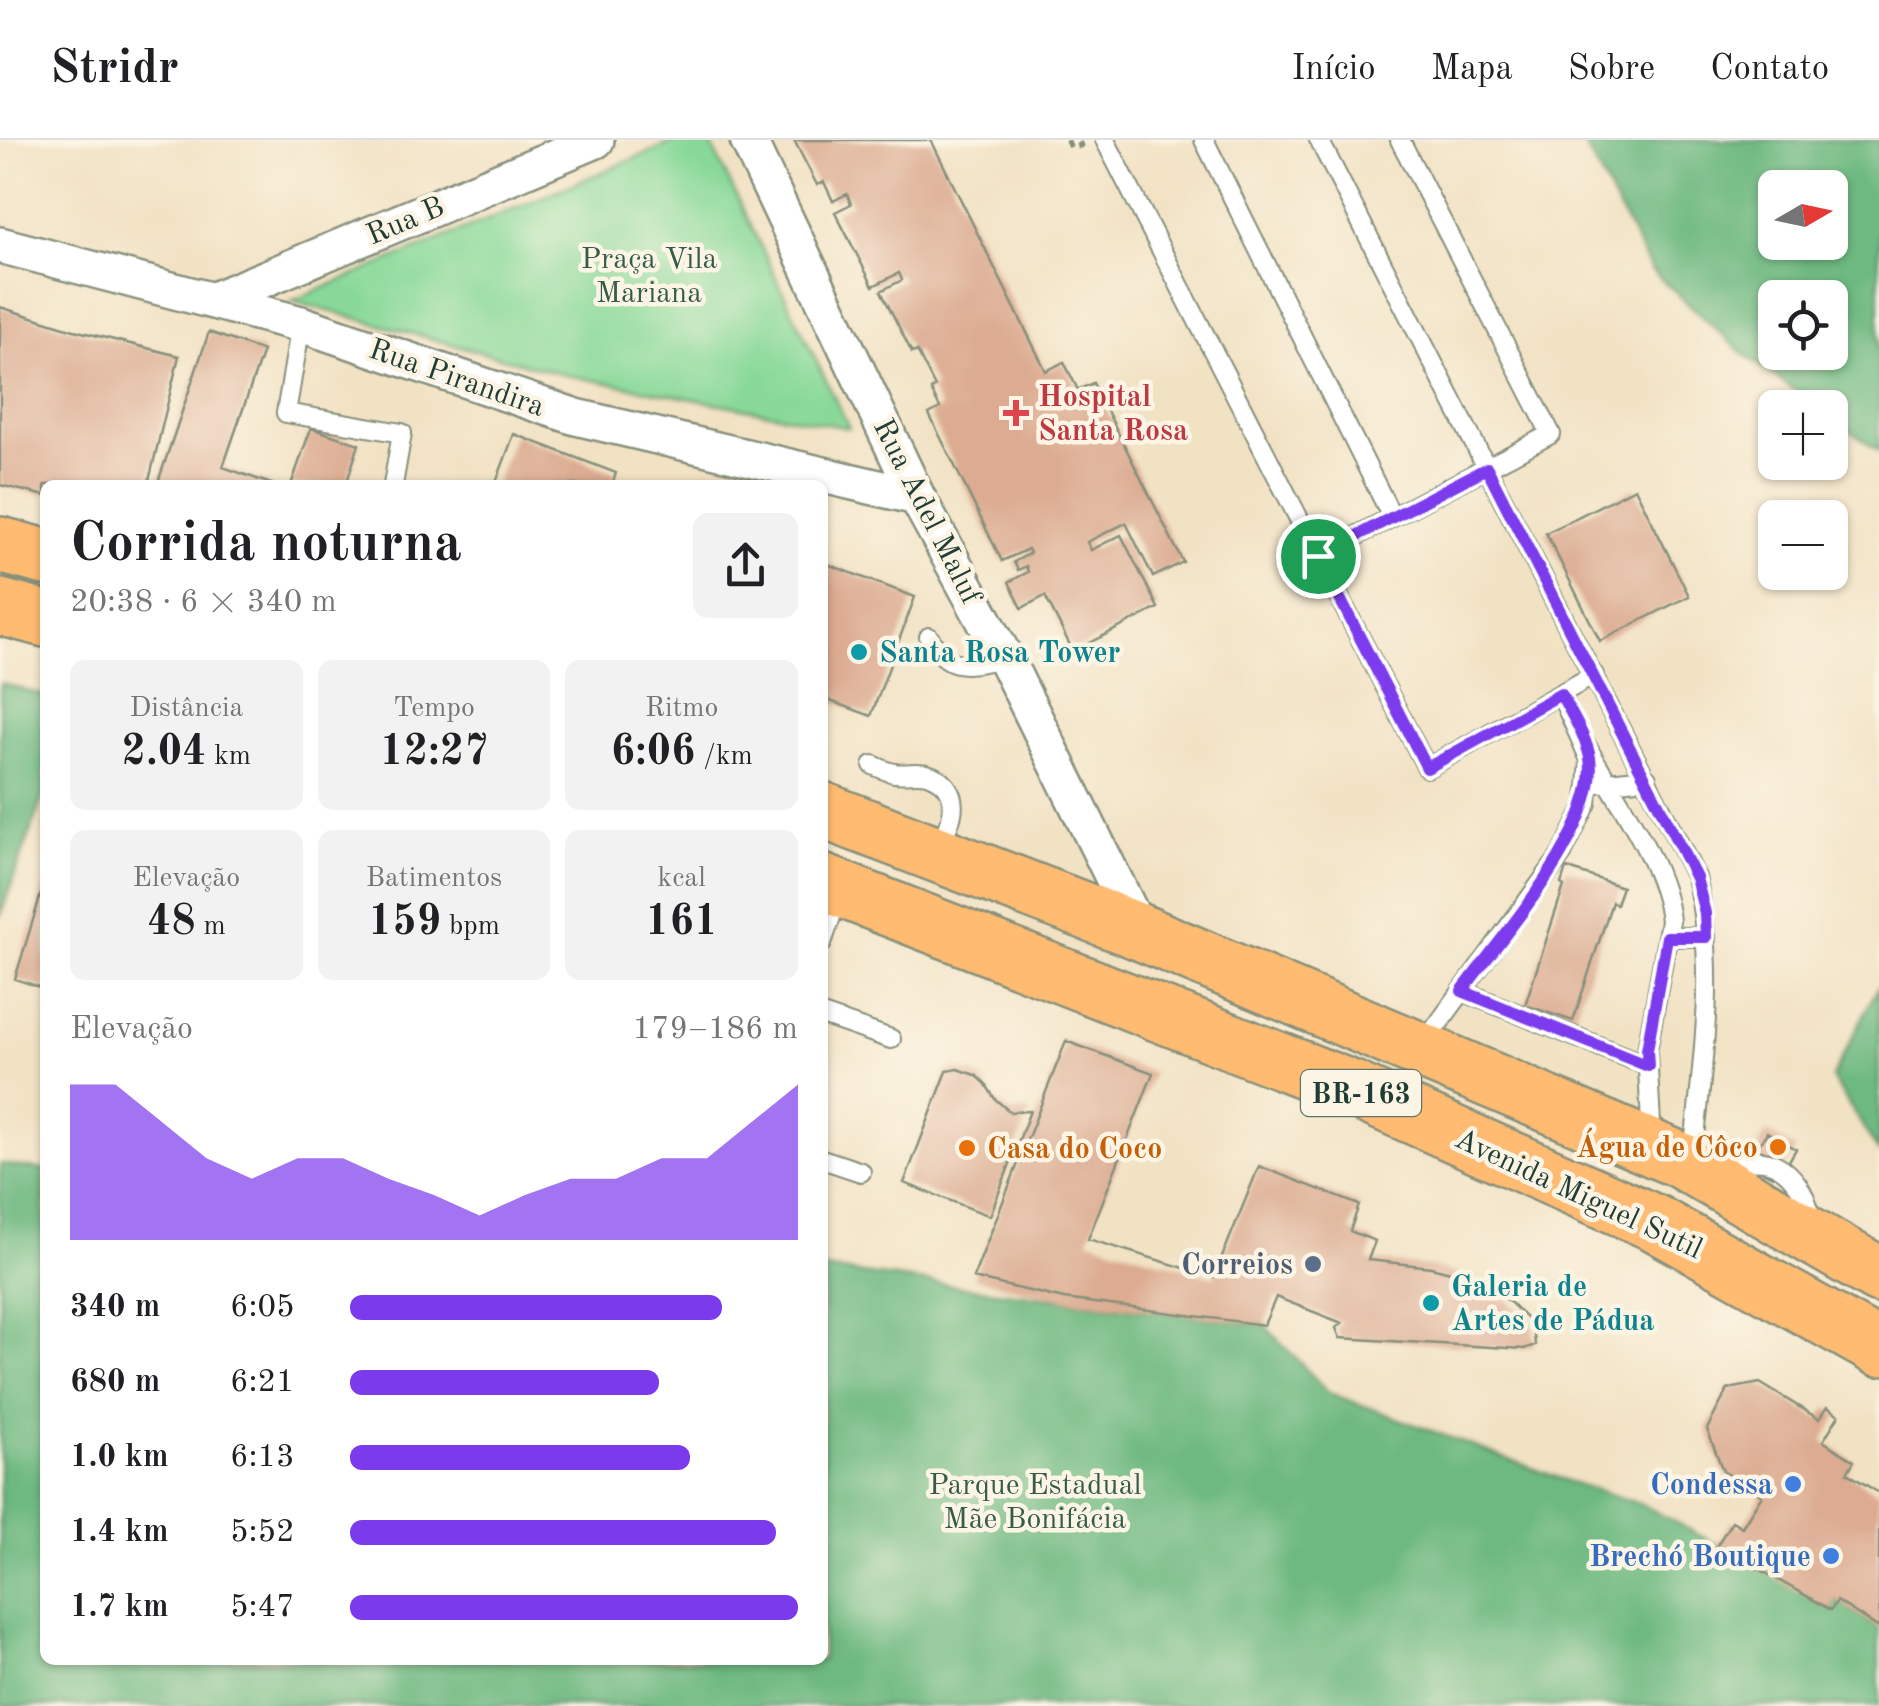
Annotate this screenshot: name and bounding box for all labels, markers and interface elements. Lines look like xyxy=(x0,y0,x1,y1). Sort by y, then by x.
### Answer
text: Stridr xyxy=(50,45,179,93)
text: Início xyxy=(1291,52,1376,87)
text: Mapa xyxy=(1431,52,1513,87)
text: Sobre xyxy=(1568,52,1655,87)
text: Contato xyxy=(1710,52,1829,87)
north arrow xyxy=(1758,170,1848,260)
map controls xyxy=(1758,170,1848,590)
street label: Rua B xyxy=(362,192,449,252)
park label: Praça Vila Mariana xyxy=(581,245,718,309)
button: locate xyxy=(1758,280,1848,370)
street label: Rua Pirandira xyxy=(365,335,548,423)
place label: Hospital Santa Rosa xyxy=(1038,383,1188,447)
button: + xyxy=(1758,390,1848,480)
marker: Hospital Santa Rosa xyxy=(1003,400,1029,426)
street label: Rua Adel Maluf xyxy=(867,414,986,610)
button: − xyxy=(1758,500,1848,590)
button: share xyxy=(693,513,798,618)
pin xyxy=(1276,514,1361,599)
text: Corrida noturna xyxy=(70,518,462,573)
icon: arrive xyxy=(1291,529,1346,584)
text: 20:38 · 6 × 340 m xyxy=(70,587,337,619)
place label: Santa Rosa Tower xyxy=(879,639,1121,669)
marker: Santa Rosa Tower xyxy=(848,641,870,663)
text: Distância xyxy=(129,695,243,723)
text: Tempo xyxy=(393,695,475,723)
text: Ritmo xyxy=(645,695,718,723)
text: 2.04 xyxy=(122,732,206,774)
text: 12:27 xyxy=(379,732,489,774)
text: 6:06 xyxy=(611,732,695,774)
text: km xyxy=(206,743,251,771)
text: /km xyxy=(695,743,753,771)
text: Elevação xyxy=(133,865,240,893)
text: Batimentos xyxy=(366,865,502,893)
text: kcal xyxy=(658,865,706,893)
text: 48 xyxy=(147,902,196,944)
text: 159 xyxy=(368,902,441,944)
text: 161 xyxy=(645,902,718,944)
text: m xyxy=(196,913,226,941)
text: bpm xyxy=(441,913,500,941)
text: Elevação xyxy=(70,1014,193,1046)
text: 179–186 m xyxy=(632,1014,798,1046)
road number: BR-163 xyxy=(1301,1070,1421,1116)
street label: Avenida Miguel Sutil xyxy=(1450,1124,1707,1265)
place label: Água de Côco xyxy=(1576,1127,1758,1164)
place label: Casa do Coco xyxy=(987,1135,1162,1165)
marker: Água de Côco xyxy=(1767,1136,1789,1158)
marker: Casa do Coco xyxy=(956,1137,978,1159)
place label: Correios xyxy=(1181,1251,1293,1281)
marker: Correios xyxy=(1302,1253,1324,1275)
place label: Galeria de Artes de Pádua xyxy=(1451,1273,1655,1337)
text: 340 m xyxy=(70,1292,160,1324)
text: 6:05 xyxy=(230,1292,295,1324)
marker: Galeria de Artes de Pádua xyxy=(1420,1292,1442,1314)
text: 680 m xyxy=(70,1367,160,1399)
text: 6:21 xyxy=(230,1367,295,1399)
text: 1.0 km xyxy=(70,1442,169,1474)
text: 6:13 xyxy=(230,1442,295,1474)
park label: Parque Estadual Mãe Bonifácia xyxy=(928,1471,1142,1535)
place label: Condessa xyxy=(1650,1471,1773,1501)
marker: Condessa xyxy=(1782,1473,1804,1495)
text: 1.4 km xyxy=(70,1517,169,1549)
text: 5:52 xyxy=(230,1517,295,1549)
place label: Brechó Boutique xyxy=(1589,1543,1811,1573)
marker: Brechó Boutique xyxy=(1820,1545,1842,1567)
text: 1.7 km xyxy=(70,1592,169,1624)
text: 5:47 xyxy=(230,1592,295,1624)

